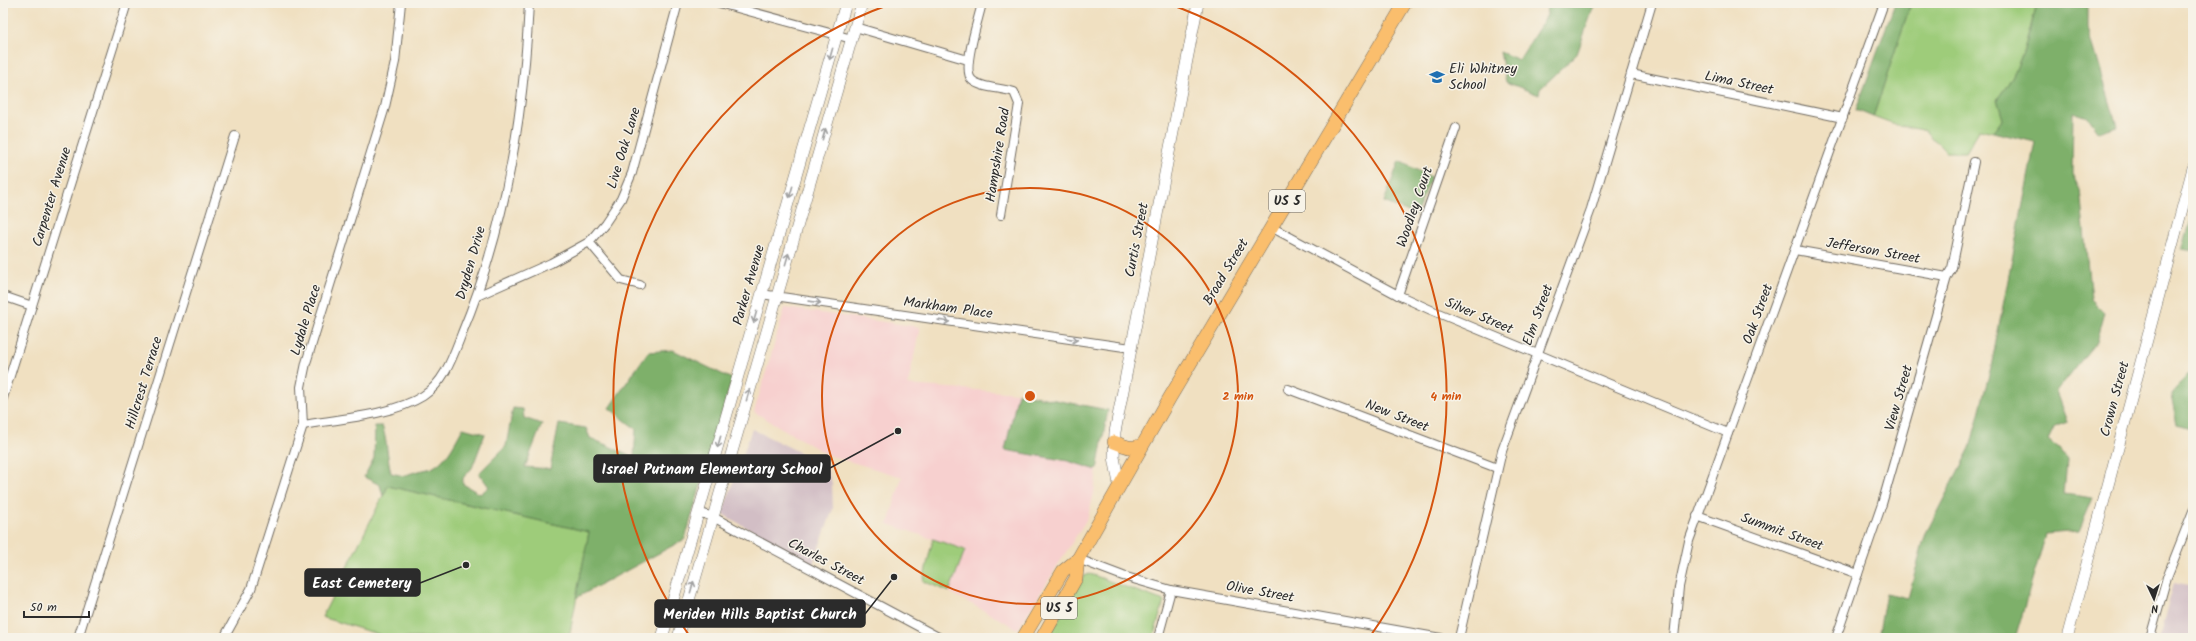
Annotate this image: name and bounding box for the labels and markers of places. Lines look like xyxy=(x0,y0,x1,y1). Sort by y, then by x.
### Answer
place label: Eli Whitney School xyxy=(1449,58,1518,96)
school or university icon: Eli Whitney School xyxy=(1428,68,1446,86)
centre of rings xyxy=(1023,389,1037,403)
callout: Israel Putnam Elementary School xyxy=(594,455,830,482)
callout: East Cemetery xyxy=(305,569,420,596)
callout: Meriden Hills Baptist Church xyxy=(655,600,865,627)

